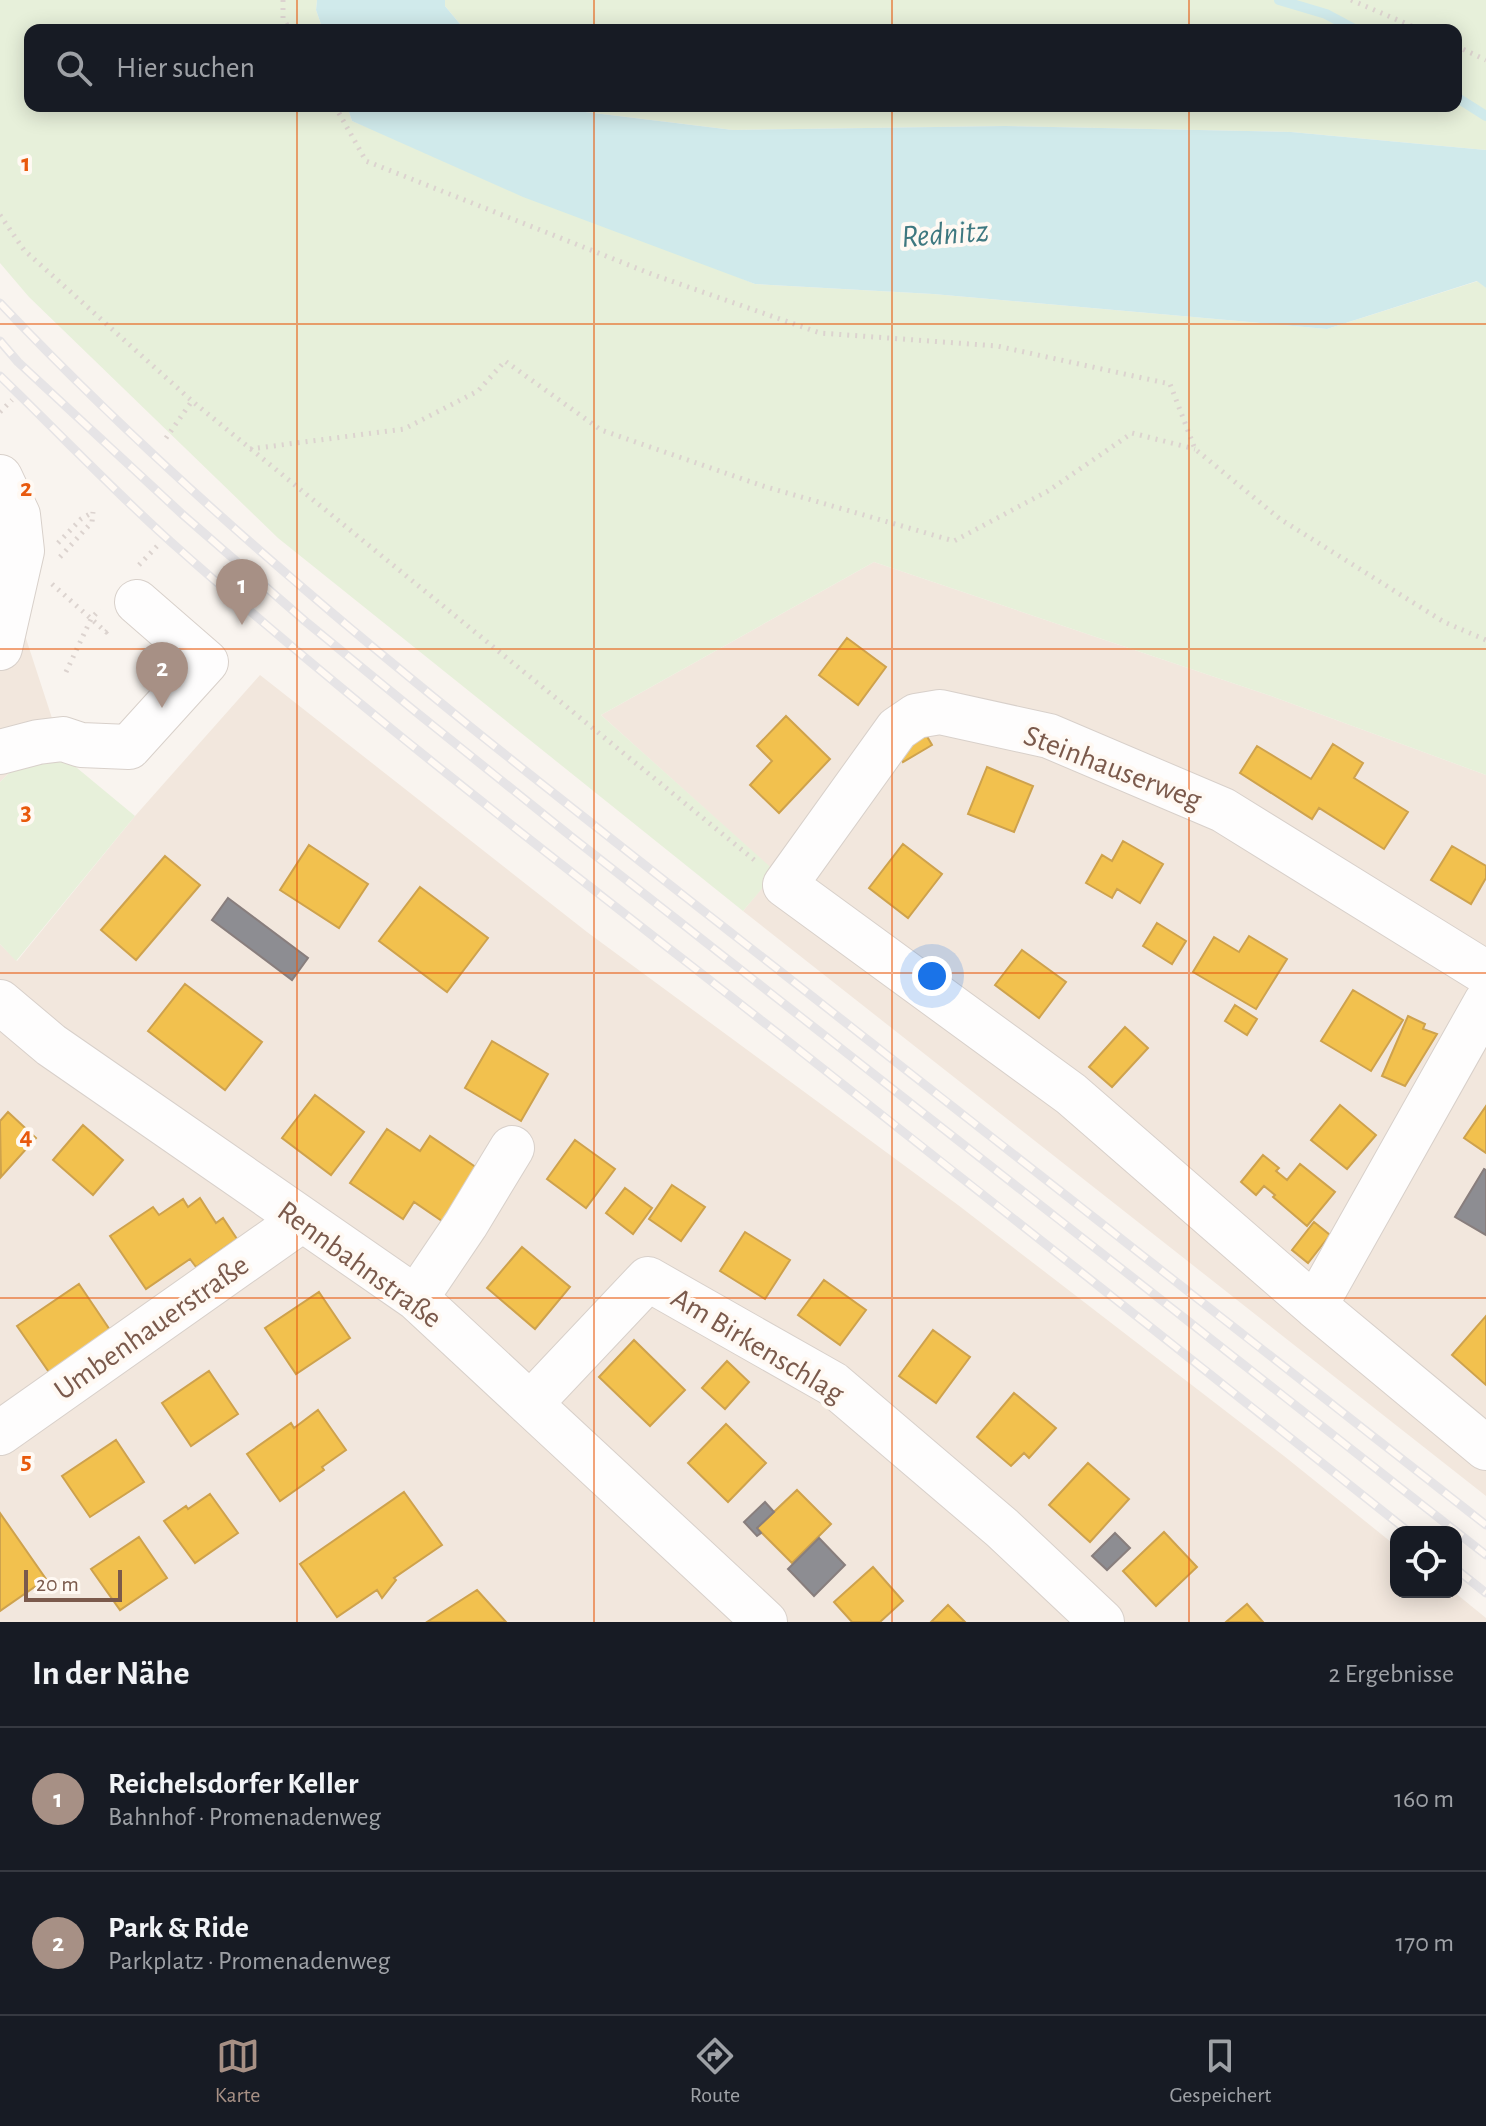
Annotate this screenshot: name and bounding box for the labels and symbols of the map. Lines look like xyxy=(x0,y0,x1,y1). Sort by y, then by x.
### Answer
text: 1 xyxy=(21,150,31,176)
water label: Rednitz xyxy=(900,215,990,253)
text: 2 xyxy=(20,475,32,501)
pin: 1 xyxy=(216,559,268,625)
pin: 2 xyxy=(136,642,188,708)
street label: Steinhauserweg xyxy=(1020,720,1206,816)
text: 3 xyxy=(20,799,32,825)
your location xyxy=(912,956,952,996)
text: 4 xyxy=(19,1123,33,1149)
street label: Rennbahnstraße xyxy=(272,1196,447,1334)
street label: Umbenhauerstraße xyxy=(49,1250,254,1406)
street label: Am Birkenschlag xyxy=(666,1283,849,1409)
text: 5 xyxy=(20,1448,32,1474)
scale bar xyxy=(24,1566,122,1602)

